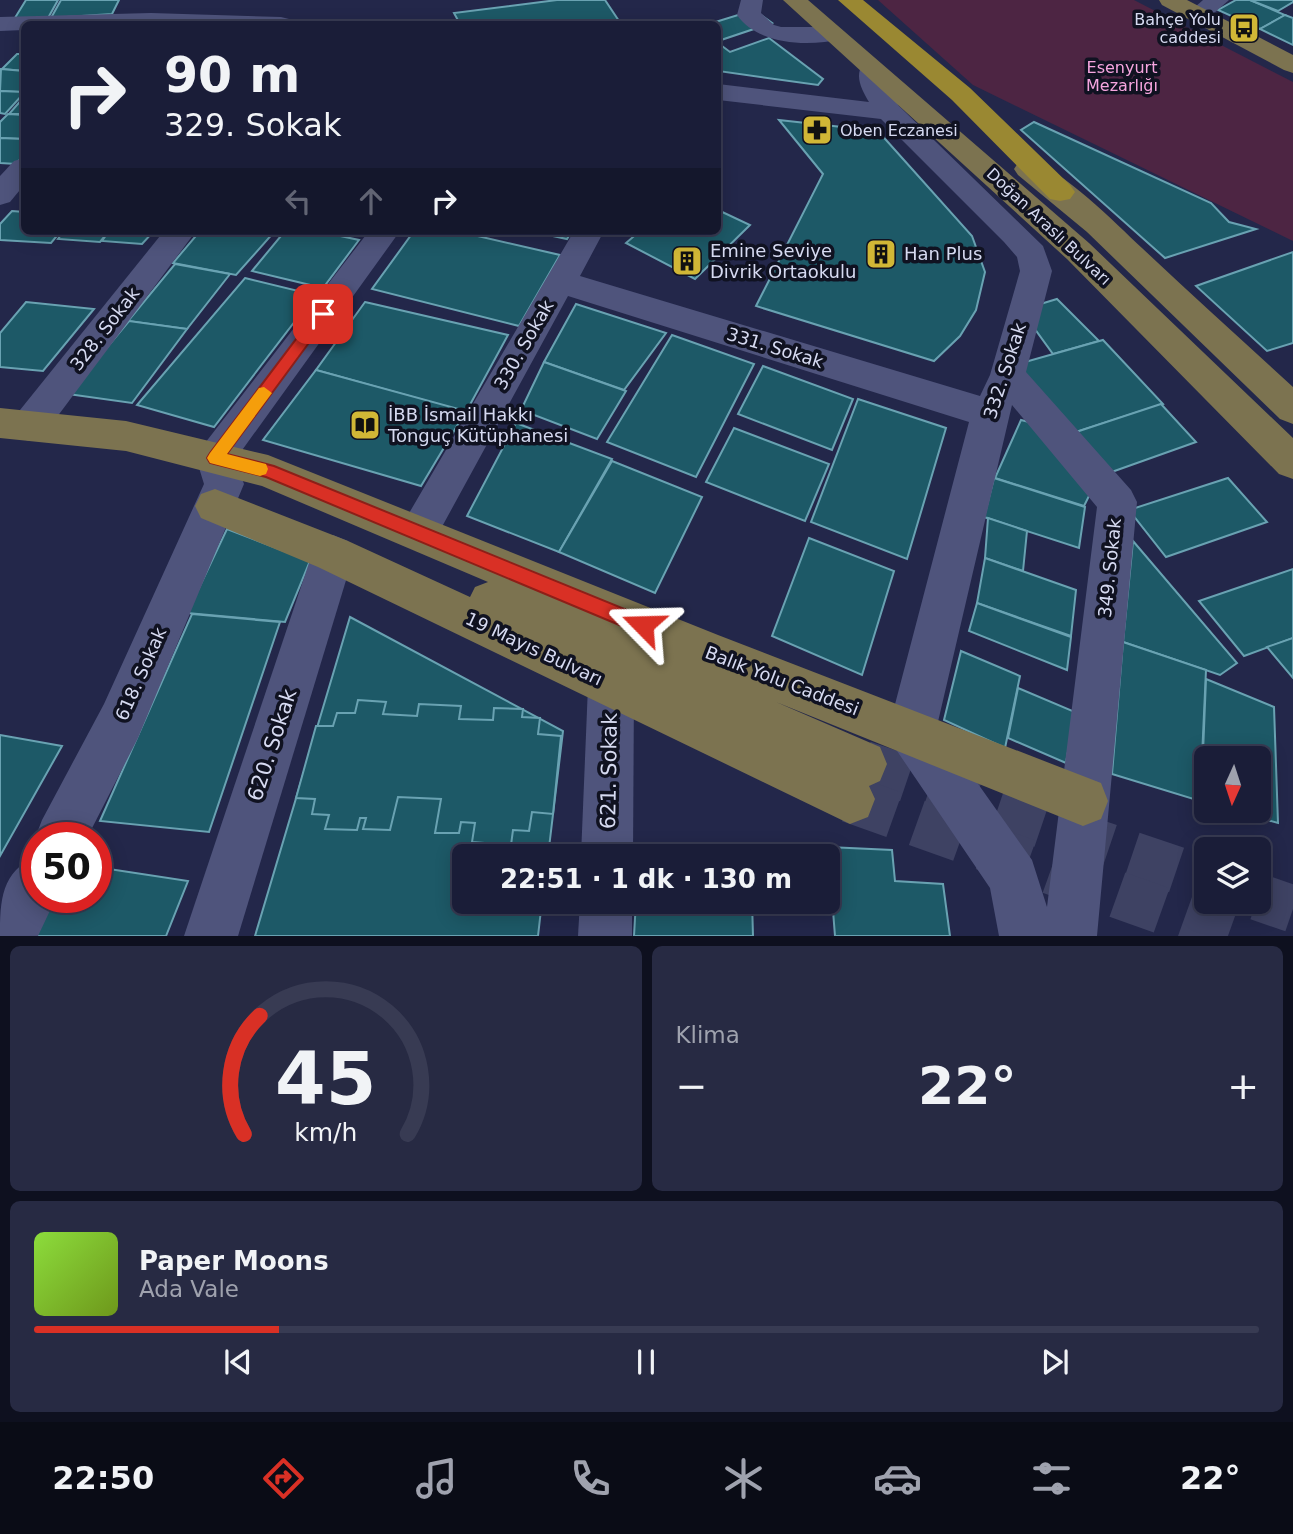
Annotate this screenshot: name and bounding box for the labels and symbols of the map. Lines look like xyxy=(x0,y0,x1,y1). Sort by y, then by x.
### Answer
place label: Bahçe Yolu caddesi xyxy=(1134,10,1221,47)
bus stop icon: Bahçe Yolu caddesi xyxy=(1227,11,1261,45)
park label: Esenyurt Mezarlığı xyxy=(1086,58,1158,95)
pharmacy icon: Oben Eczanesi xyxy=(800,113,834,147)
place label: Oben Eczanesi xyxy=(840,121,958,140)
street label: Doğan Araslı Bulvarı xyxy=(983,164,1115,289)
building icon: Han Plus xyxy=(864,237,898,271)
place label: Emine Seviye Divrik Ortaokulu xyxy=(710,240,856,282)
place label: Han Plus xyxy=(904,243,982,264)
building icon: Emine Seviye Divrik Ortaokulu xyxy=(670,244,704,278)
street label: 328. Sokak xyxy=(66,282,144,374)
pin xyxy=(293,284,353,344)
street label: 330. Sokak xyxy=(490,296,558,393)
street label: 332. Sokak xyxy=(979,320,1030,422)
street label: 331. Sokak xyxy=(724,323,826,372)
place label: İBB İsmail Hakkı Tonguç Kütüphanesi xyxy=(387,404,568,446)
library icon: İBB İsmail Hakkı Tonguç Kütüphanesi xyxy=(348,408,382,442)
street label: 349. Sokak xyxy=(1094,517,1125,619)
position arrow xyxy=(606,588,680,662)
street label: 19 Mayıs Bulvarı xyxy=(462,608,606,690)
street label: 618. Sokak xyxy=(111,623,171,724)
street label: Balık Yolu Caddesi xyxy=(702,641,862,720)
street label: 620. Sokak xyxy=(243,685,302,804)
street label: 621. Sokak xyxy=(596,712,622,829)
north arrow xyxy=(1194,746,1270,822)
speed limit sign: 50 xyxy=(21,822,112,913)

